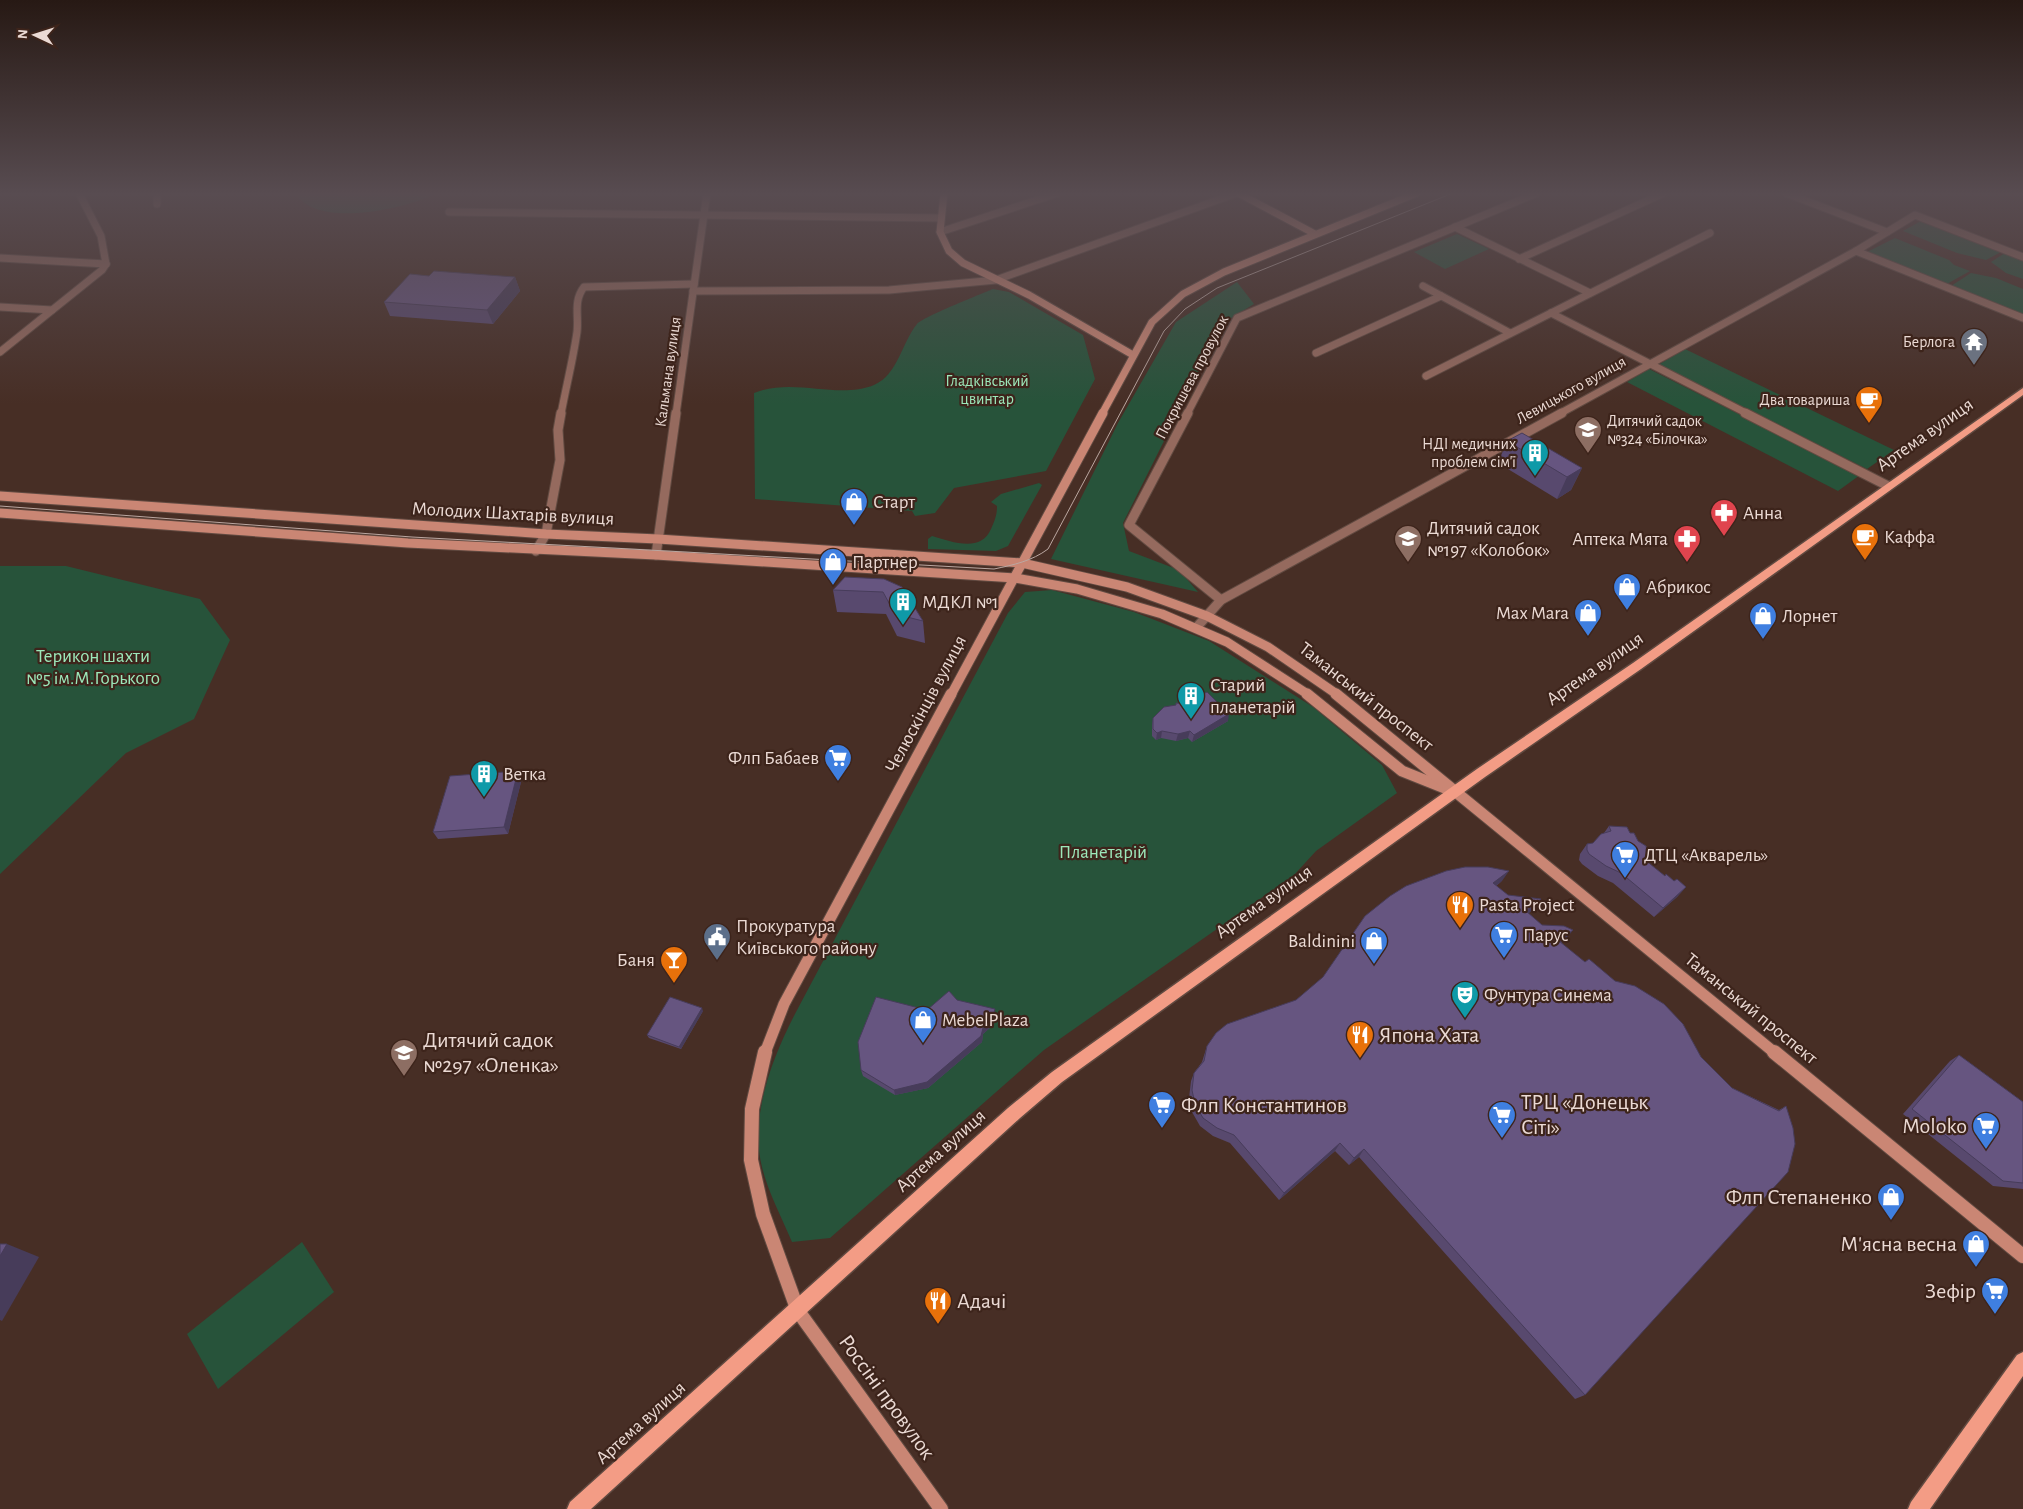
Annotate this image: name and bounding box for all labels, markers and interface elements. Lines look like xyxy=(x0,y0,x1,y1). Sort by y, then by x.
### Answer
north arrow xyxy=(10,10,60,60)
text: N xyxy=(16,29,30,40)
street label: Покришева провулок xyxy=(1153,312,1233,442)
street label: Кальмана вулиця xyxy=(652,316,685,428)
temple icon: Берлога xyxy=(1959,327,1989,366)
place label: Берлога xyxy=(1903,334,1955,350)
street label: Левицького вулиця xyxy=(1513,353,1629,428)
park label: Гладківський цвинтар xyxy=(945,373,1029,407)
cafe icon: Два товариша xyxy=(1854,385,1884,424)
place label: Два товариша xyxy=(1760,392,1850,408)
street label: Артема вулиця xyxy=(1873,395,1977,475)
place label: Дитячий садок №324 «Білочка» xyxy=(1607,413,1708,447)
school or university icon: Дитячий садок №324 «Білочка» xyxy=(1573,415,1603,454)
place label: НДІ медичних проблем сім'ї xyxy=(1422,436,1516,470)
building icon: НДІ медичних проблем сім'ї xyxy=(1520,438,1550,477)
shop icon: Старт xyxy=(839,487,869,526)
place label: Старт xyxy=(873,493,915,512)
pharmacy icon: Анна xyxy=(1709,498,1739,537)
street label: Молодих Шахтарів вулиця xyxy=(411,499,615,529)
place label: Анна xyxy=(1743,504,1783,523)
place label: Дитячий садок №197 «Колобок» xyxy=(1427,519,1550,560)
cafe icon: Каффа xyxy=(1850,522,1880,561)
school or university icon: Дитячий садок №197 «Колобок» xyxy=(1393,524,1423,563)
pharmacy icon: Аптека Мята xyxy=(1672,524,1702,563)
place label: Каффа xyxy=(1884,528,1935,547)
place label: Аптека Мята xyxy=(1572,530,1668,549)
shop icon: Партнер xyxy=(818,547,848,586)
place label: Партнер xyxy=(852,553,918,572)
shop icon: Абрикос xyxy=(1612,572,1642,611)
place label: Абрикос xyxy=(1646,578,1711,597)
building icon: МДКЛ №1 xyxy=(888,587,918,626)
place label: МДКЛ №1 xyxy=(922,593,999,612)
shop icon: Max Mara xyxy=(1573,598,1603,637)
shop icon: Лорнет xyxy=(1748,601,1778,640)
place label: Max Mara xyxy=(1496,604,1569,623)
place label: Лорнет xyxy=(1782,607,1837,626)
street label: Артема вулиця xyxy=(1543,629,1647,709)
street label: Челюскінців вулиця xyxy=(882,632,970,776)
street label: Таманський проспект xyxy=(1295,639,1437,755)
park label: Терикон шахти №5 ім.М.Горького xyxy=(26,647,160,688)
place label: Старий планетарій xyxy=(1210,676,1296,717)
building icon: Старий планетарій xyxy=(1176,681,1206,720)
supermarket icon: Флп Бабаев xyxy=(823,743,853,782)
place label: Флп Бабаев xyxy=(728,749,819,768)
building icon: Ветка xyxy=(469,759,499,798)
place label: Ветка xyxy=(503,765,546,784)
supermarket icon: ДТЦ «Акварель» xyxy=(1610,840,1640,879)
park label: Планетарій xyxy=(1059,843,1147,862)
place label: ДТЦ «Акварель» xyxy=(1644,846,1768,865)
street label: Артема вулиця xyxy=(1212,862,1316,942)
restaurant icon: Pasta Project xyxy=(1445,890,1475,929)
place label: Pasta Project xyxy=(1479,896,1574,915)
place label: Прокуратура Київського району xyxy=(736,917,877,958)
supermarket icon: Парус xyxy=(1489,920,1519,959)
public building icon: Прокуратура Київського району xyxy=(702,922,732,961)
shop icon: Baldinini xyxy=(1359,926,1389,965)
place label: Парус xyxy=(1523,926,1569,945)
place label: Baldinini xyxy=(1288,932,1355,951)
bar icon: Баня xyxy=(659,945,689,984)
street label: Таманський проспект xyxy=(1681,950,1821,1068)
place label: Баня xyxy=(617,951,655,970)
theatre icon: Фунтура Синема xyxy=(1450,980,1480,1019)
place label: Фунтура Синема xyxy=(1484,986,1612,1005)
shop icon: MebelPlaza xyxy=(908,1005,938,1044)
place label: MebelPlaza xyxy=(942,1011,1029,1030)
restaurant icon: Япона Хата xyxy=(1345,1020,1375,1059)
place label: Япона Хата xyxy=(1379,1024,1479,1046)
place label: Дитячий садок №297 «Оленка» xyxy=(423,1029,559,1076)
school or university icon: Дитячий садок №297 «Оленка» xyxy=(389,1038,419,1077)
supermarket icon: Флп Константинов xyxy=(1147,1090,1177,1129)
place label: ТРЦ «Донецьк Сіті» xyxy=(1521,1091,1648,1138)
place label: Флп Константинов xyxy=(1181,1094,1347,1116)
supermarket icon: ТРЦ «Донецьк Сіті» xyxy=(1487,1100,1517,1139)
street label: Артема вулиця xyxy=(893,1106,989,1196)
supermarket icon: Moloko xyxy=(1971,1111,2001,1150)
place label: Moloko xyxy=(1903,1115,1967,1137)
shop icon: Флп Степаненко xyxy=(1876,1182,1906,1221)
place label: Флп Степаненко xyxy=(1726,1186,1872,1208)
shop icon: М'ясна весна xyxy=(1961,1229,1991,1268)
place label: М'ясна весна xyxy=(1840,1233,1957,1255)
supermarket icon: Зефір xyxy=(1980,1276,2010,1315)
place label: Зефір xyxy=(1925,1280,1976,1302)
restaurant icon: Адачі xyxy=(923,1286,953,1325)
place label: Адачі xyxy=(957,1290,1006,1312)
street label: Россіні провулок xyxy=(835,1331,939,1463)
street label: Артема вулиця xyxy=(593,1378,689,1468)

